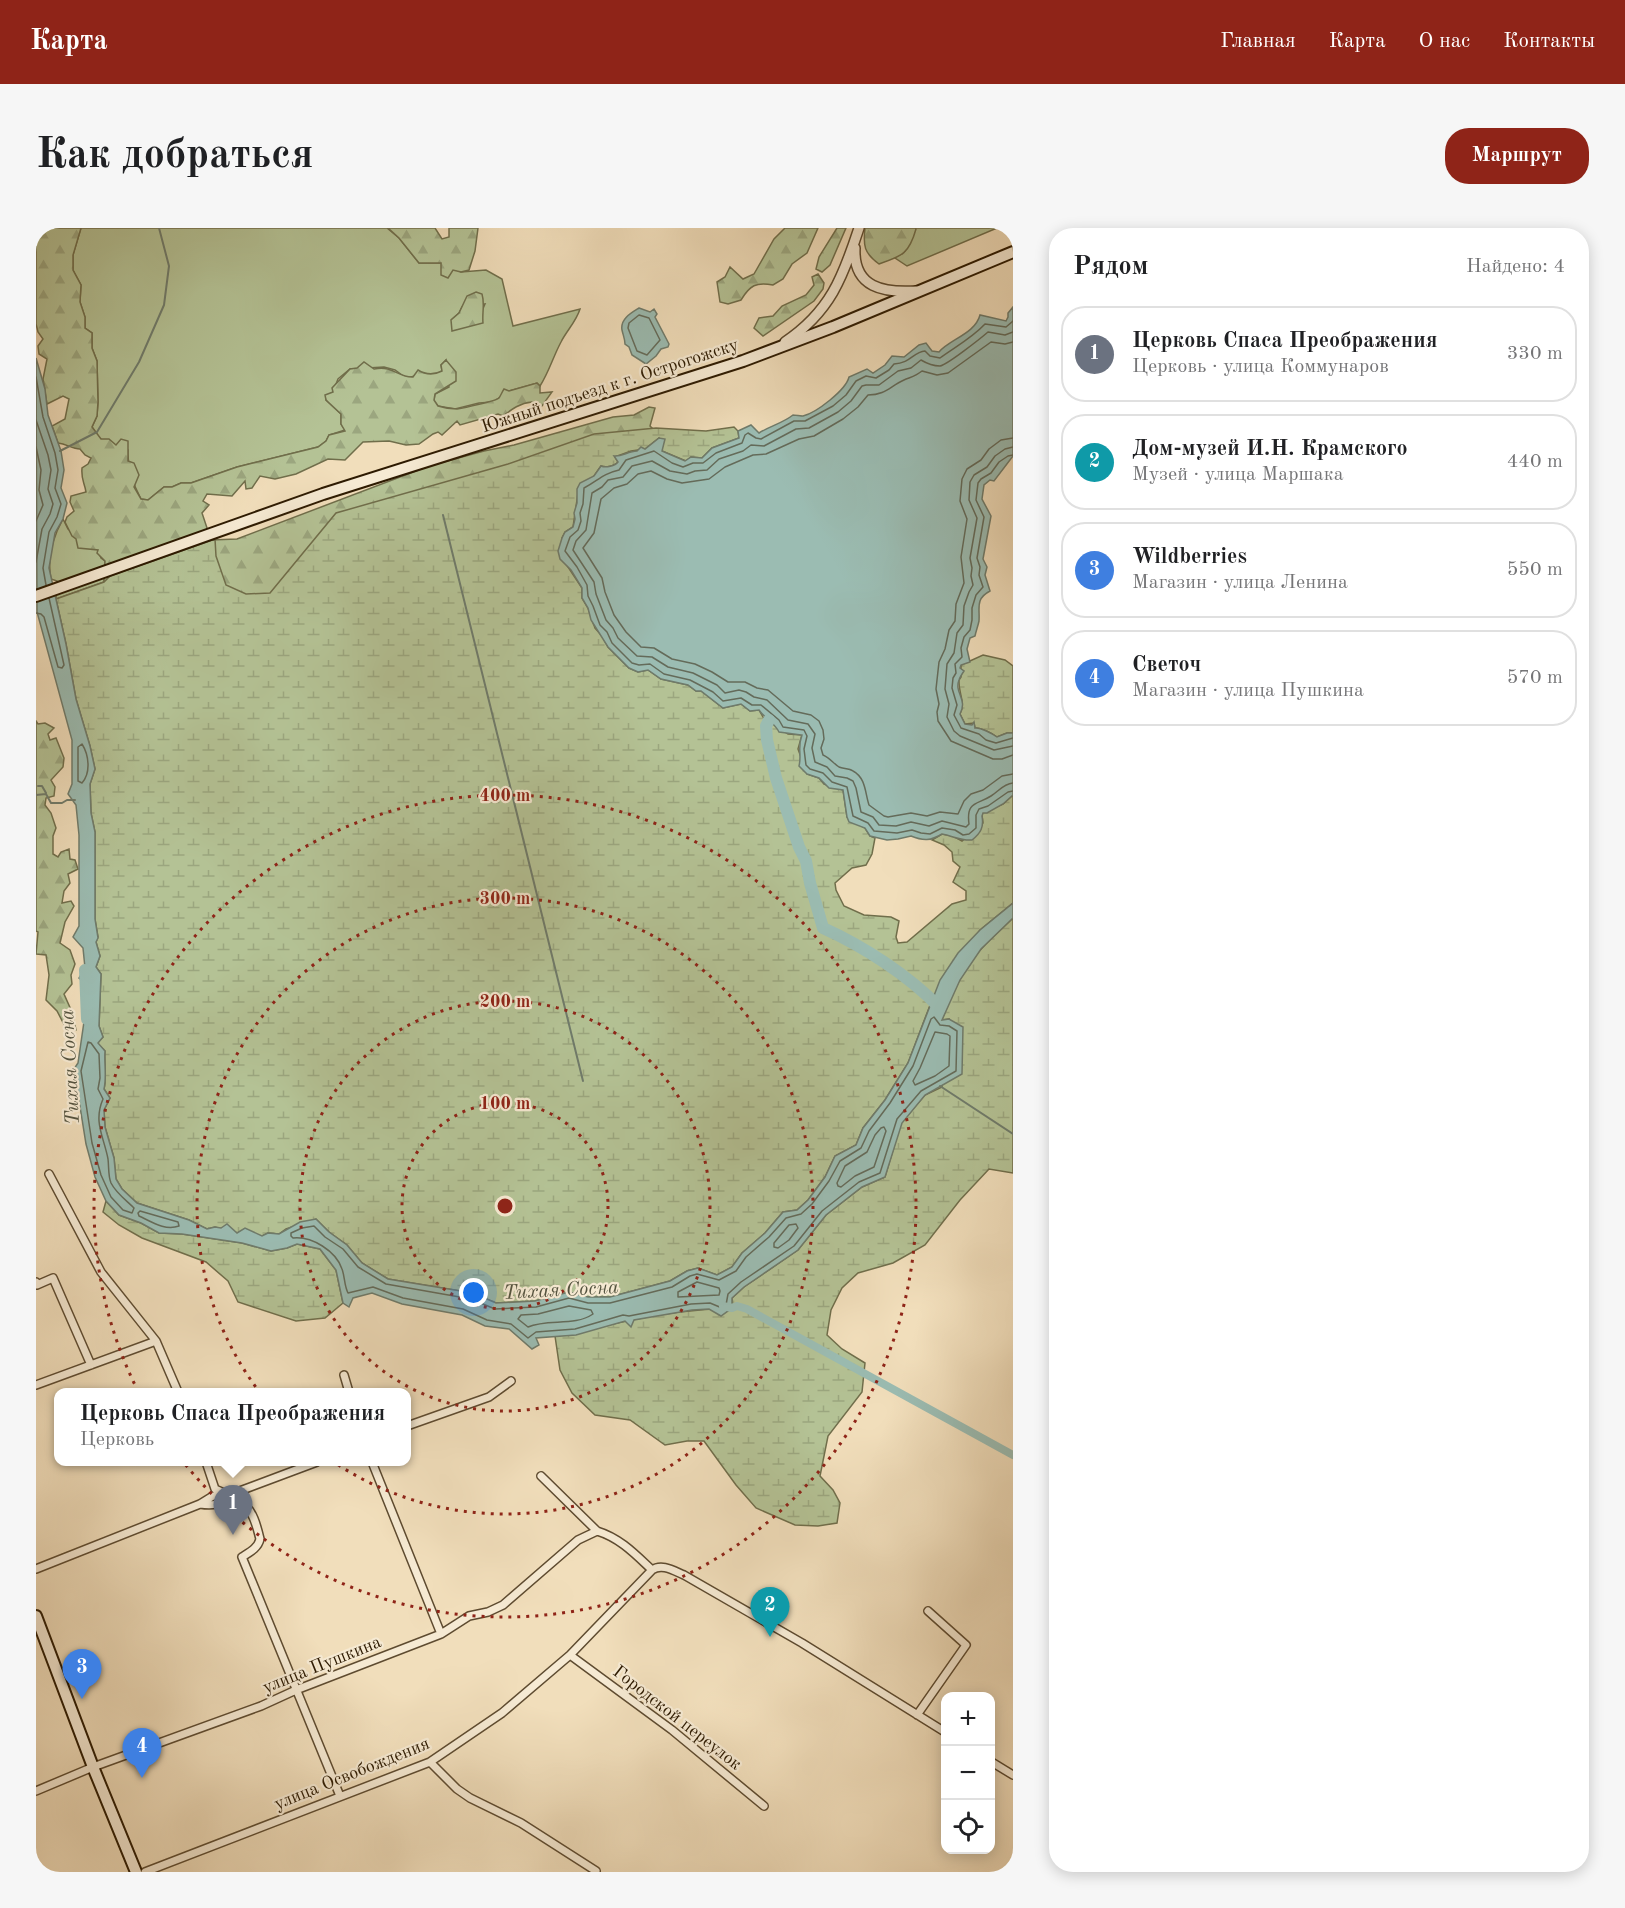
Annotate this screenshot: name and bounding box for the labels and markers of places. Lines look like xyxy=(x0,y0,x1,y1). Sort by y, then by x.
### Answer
centre of rings xyxy=(495,1196,515,1216)
pin: 1 xyxy=(214,1486,252,1535)
pin: 2 xyxy=(750,1588,790,1637)
pin: 3 xyxy=(62,1650,102,1699)
pin: 4 xyxy=(122,1728,162,1778)

